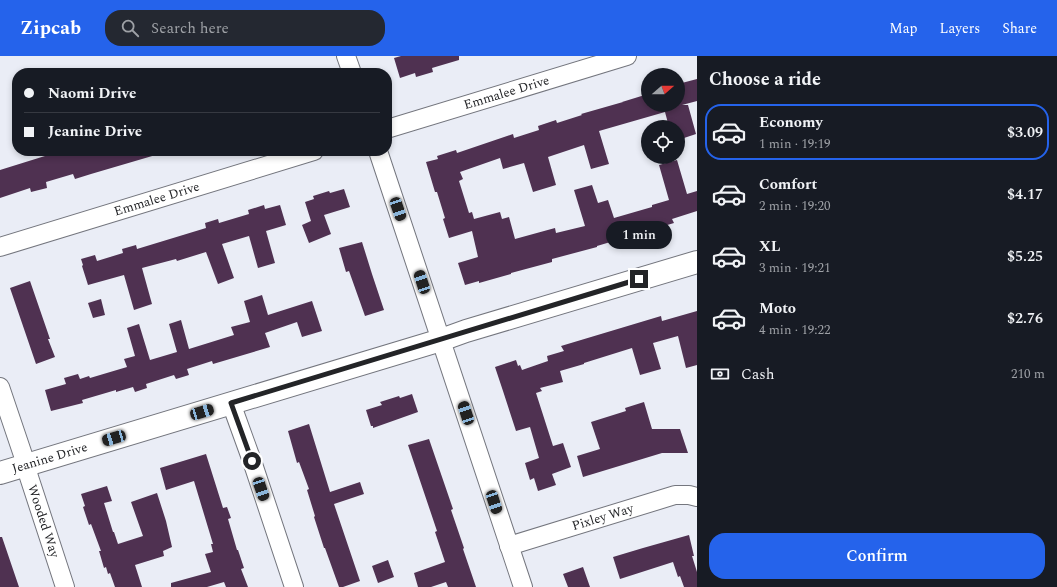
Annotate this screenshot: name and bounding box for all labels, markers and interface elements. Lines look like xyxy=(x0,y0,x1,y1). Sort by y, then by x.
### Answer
search box xyxy=(105,10,385,46)
text: Zipcab xyxy=(20,14,81,43)
icon: search xyxy=(119,17,141,39)
text: Search here xyxy=(151,17,229,40)
text: Map xyxy=(889,18,918,39)
text: Layers xyxy=(940,18,980,39)
text: Share xyxy=(1002,18,1037,39)
text: Choose a ride xyxy=(709,66,821,93)
north arrow xyxy=(641,68,685,112)
map controls xyxy=(641,68,685,164)
street label: Emmalee Drive xyxy=(461,70,552,115)
text: Naomi Drive xyxy=(48,82,136,105)
text: Economy xyxy=(759,111,823,134)
icon: car xyxy=(711,114,747,150)
text: Jeanine Drive xyxy=(48,120,142,143)
button: locate xyxy=(641,120,685,164)
text: $3.09 xyxy=(1007,121,1043,144)
text: 1 min · 19:19 xyxy=(759,134,831,154)
text: Comfort xyxy=(759,173,817,196)
icon: car xyxy=(711,176,747,212)
street label: Emmalee Drive xyxy=(112,177,202,222)
text: $4.17 xyxy=(1007,183,1043,206)
car xyxy=(388,196,408,222)
text: 2 min · 19:20 xyxy=(759,196,831,216)
callout: 1 min xyxy=(606,221,672,249)
text: 1 min xyxy=(622,225,656,245)
text: XL xyxy=(759,235,780,258)
icon: car xyxy=(711,238,747,274)
text: $5.25 xyxy=(1007,245,1043,268)
text: 3 min · 19:21 xyxy=(759,258,831,278)
car xyxy=(413,269,431,295)
route end xyxy=(630,270,648,288)
text: Moto xyxy=(759,297,796,320)
icon: car xyxy=(711,300,747,336)
text: $2.76 xyxy=(1007,307,1043,330)
text: 4 min · 19:22 xyxy=(759,320,831,340)
icon: cash xyxy=(709,363,731,385)
text: Cash xyxy=(741,363,774,386)
text: 210 m xyxy=(1011,364,1045,384)
car xyxy=(457,400,475,426)
car xyxy=(189,403,215,421)
car xyxy=(101,429,127,447)
street label: Jeanine Drive xyxy=(9,437,90,479)
route start xyxy=(243,452,261,470)
car xyxy=(251,476,271,502)
street label: Wooded Way xyxy=(22,482,65,561)
car xyxy=(485,489,503,515)
street label: Pixley Way xyxy=(569,498,637,536)
button: Confirm xyxy=(709,533,1045,579)

